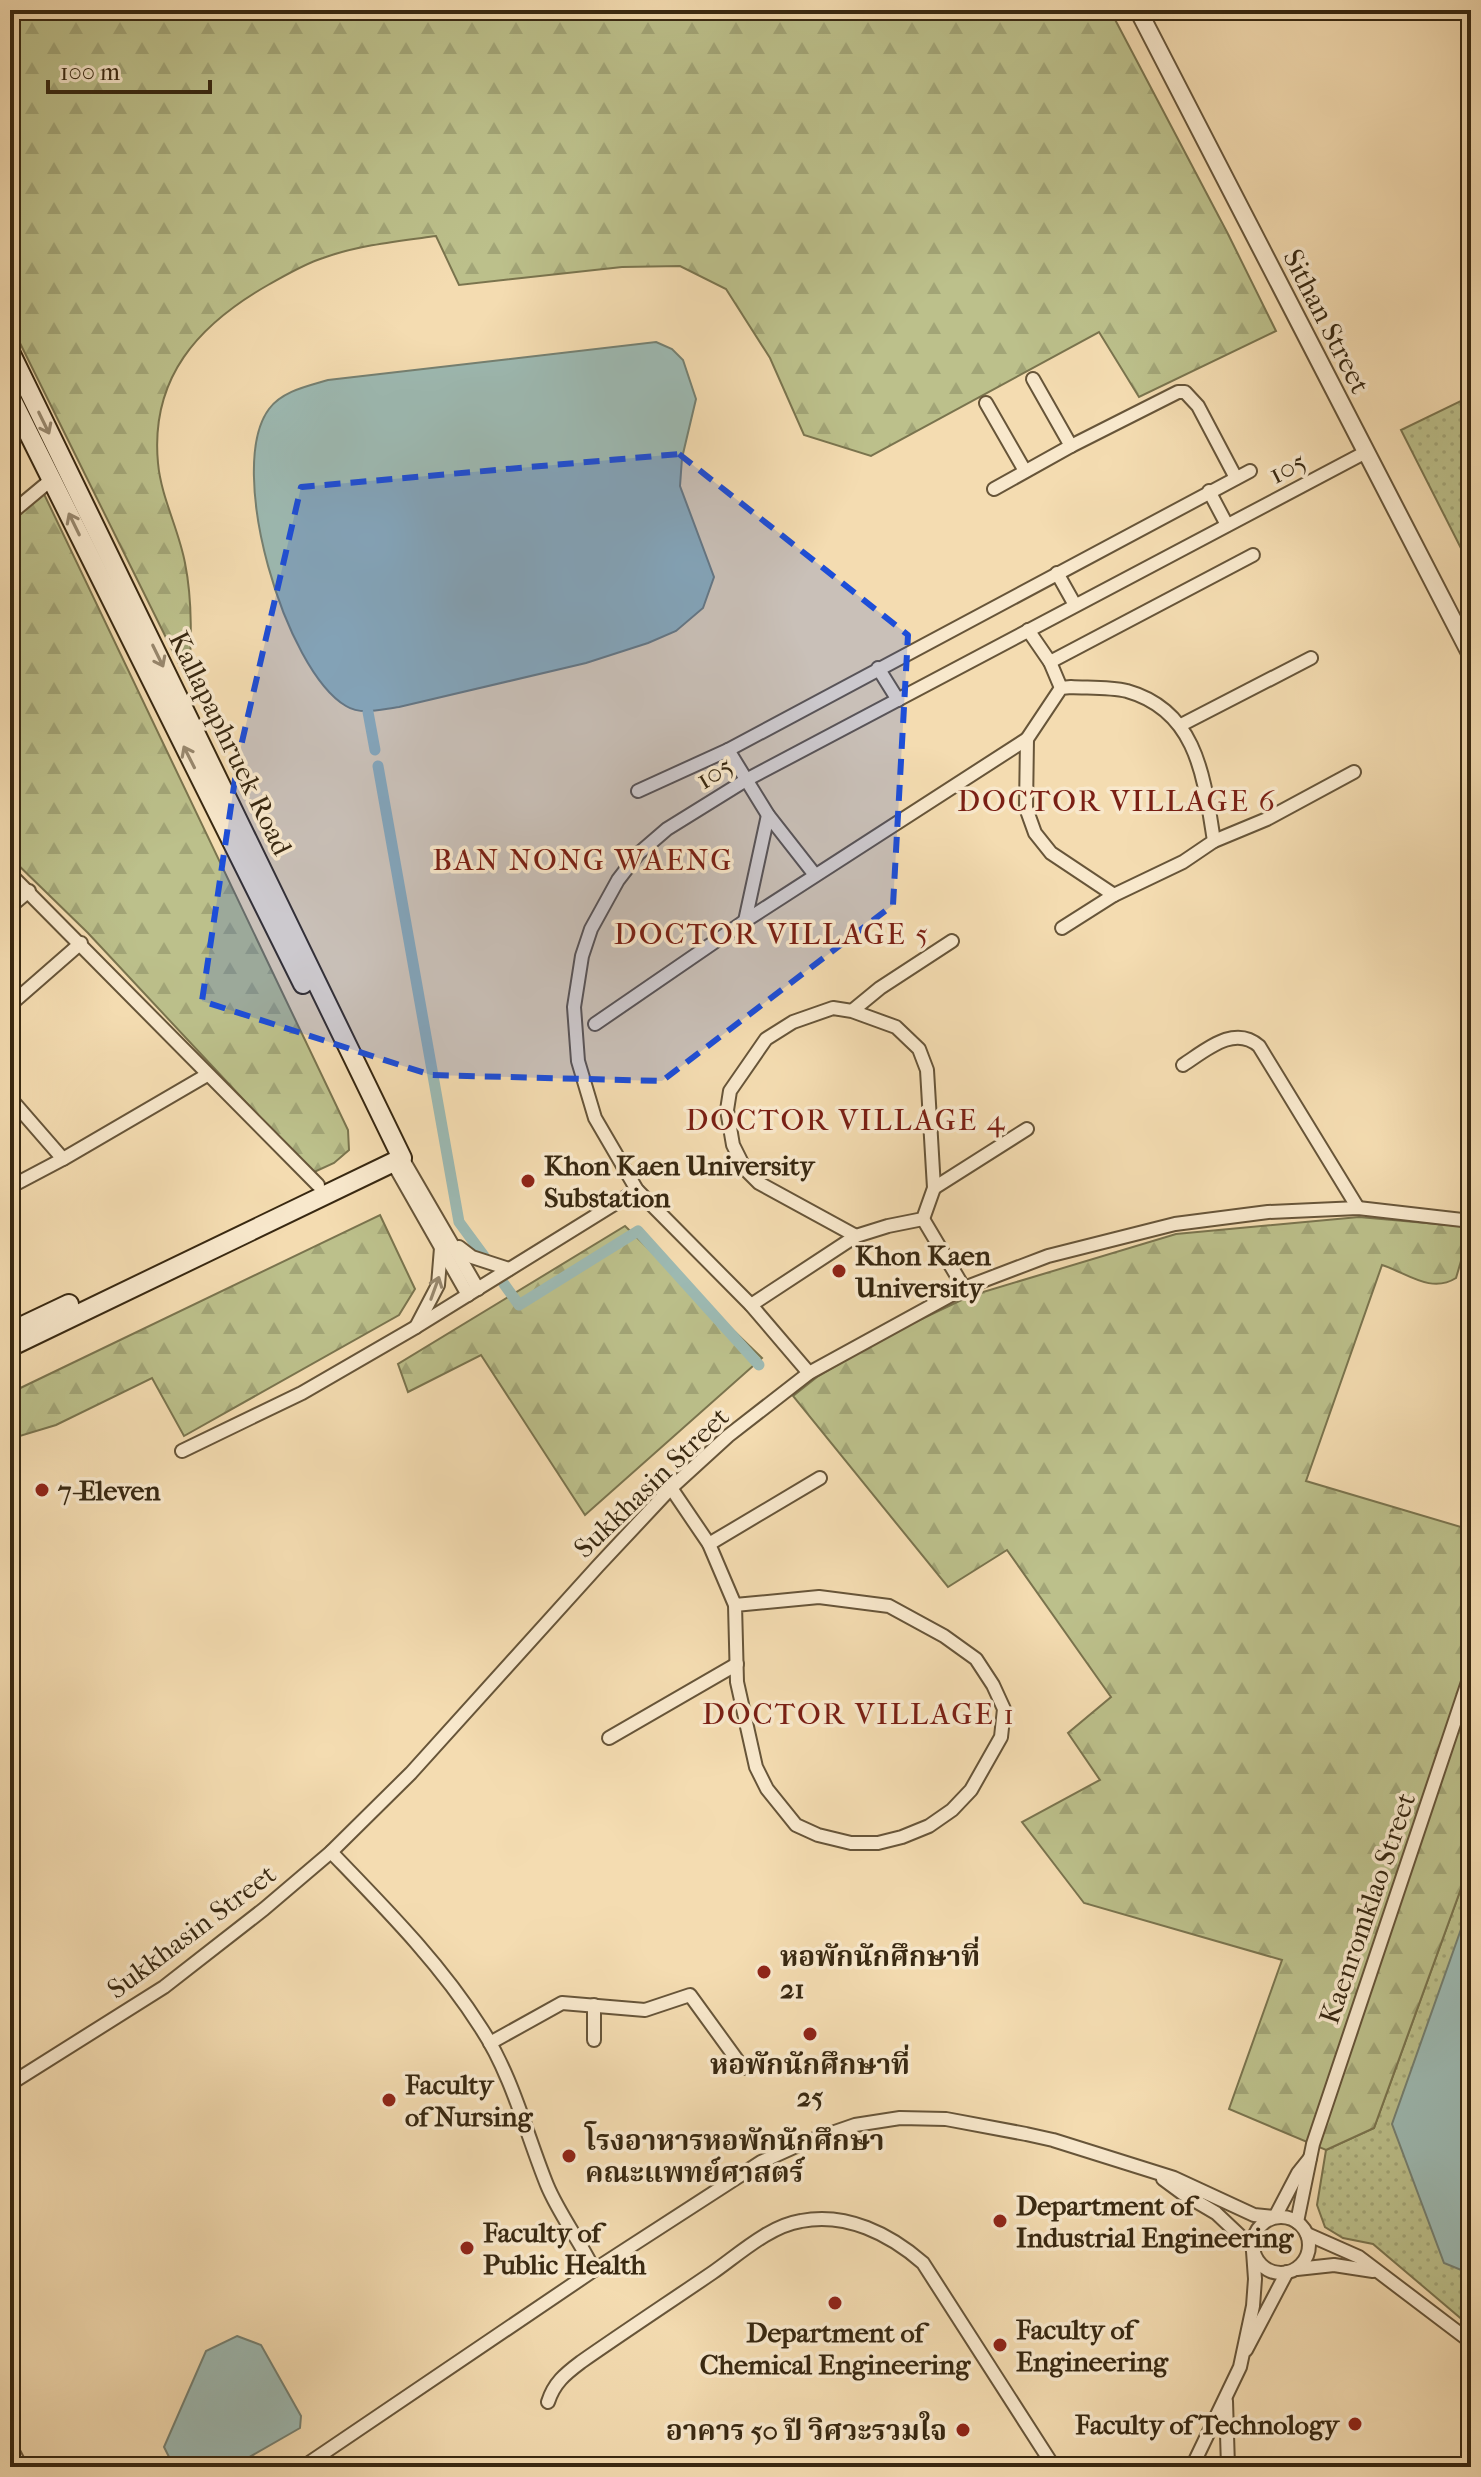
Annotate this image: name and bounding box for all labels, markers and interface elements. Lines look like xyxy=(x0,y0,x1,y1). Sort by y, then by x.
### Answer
scale bar xyxy=(48,44,210,94)
text: 100 m xyxy=(60,58,120,86)
street label: Sithan Street xyxy=(1276,244,1377,399)
one-way arrow xyxy=(37,410,52,434)
street label: 105 xyxy=(1263,444,1311,491)
one-way arrow xyxy=(66,512,81,536)
street label: Kallapaphruek Road xyxy=(162,626,299,861)
one-way arrow xyxy=(151,644,166,668)
one-way arrow xyxy=(181,745,197,769)
street label: 105 xyxy=(690,749,739,796)
district label: DOCTOR VILLAGE 6 xyxy=(957,784,1277,819)
district label: BAN NONG WAENG xyxy=(432,843,734,878)
district label: DOCTOR VILLAGE 5 xyxy=(614,917,930,952)
district label: DOCTOR VILLAGE 4 xyxy=(685,1103,1007,1138)
place label: Khon Kaen University Substation xyxy=(544,1149,816,1214)
marker: Khon Kaen University Substation xyxy=(519,1172,537,1190)
place label: Khon Kaen University xyxy=(855,1239,992,1304)
marker: Khon Kaen University xyxy=(830,1262,848,1280)
one-way arrow xyxy=(429,1276,443,1301)
street label: Sukkhasin Street xyxy=(567,1400,736,1565)
place label: 7-Eleven xyxy=(57,1474,161,1507)
marker: 7-Eleven xyxy=(33,1481,51,1499)
district label: DOCTOR VILLAGE 1 xyxy=(702,1697,1016,1732)
street label: Kaenromklao Street xyxy=(1312,1788,1422,2028)
street label: Sukkhasin Street xyxy=(101,1857,282,2006)
place label: หอพักนักศึกษาที่ 21 xyxy=(780,1936,980,2005)
marker: หอพักนักศึกษาที่ 21 xyxy=(755,1963,773,1981)
marker: หอพักนักศึกษาที่ 25 xyxy=(801,2025,819,2043)
place label: หอพักนักศึกษาที่ 25 xyxy=(710,2044,910,2113)
place label: Faculty of Nursing xyxy=(405,2068,534,2133)
marker: Faculty of Nursing xyxy=(380,2091,398,2109)
place label: โรงอาหารหอพักนักศึกษา คณะแพทย์ศาสตร์ xyxy=(584,2121,884,2189)
marker: โรงอาหารหอพักนักศึกษา คณะแพทย์ศาสตร์ xyxy=(560,2147,578,2165)
place label: Department of Industrial Engineering xyxy=(1016,2189,1294,2254)
marker: Department of Industrial Engineering xyxy=(991,2212,1009,2230)
place label: Faculty of Public Health xyxy=(483,2216,646,2281)
marker: Faculty of Public Health xyxy=(458,2239,476,2257)
marker: Department of Chemical Engineering xyxy=(826,2294,844,2312)
place label: Faculty of Engineering xyxy=(1016,2313,1169,2378)
place label: Department of Chemical Engineering xyxy=(700,2316,971,2381)
marker: Faculty of Engineering xyxy=(991,2336,1009,2354)
place label: Faculty of Technology xyxy=(1075,2408,1341,2441)
place label: อาคาร 50 ปี วิศวะรวมใจ xyxy=(666,2411,947,2447)
marker: Faculty of Technology xyxy=(1346,2415,1364,2433)
marker: อาคาร 50 ปี วิศวะรวมใจ xyxy=(954,2421,972,2439)

